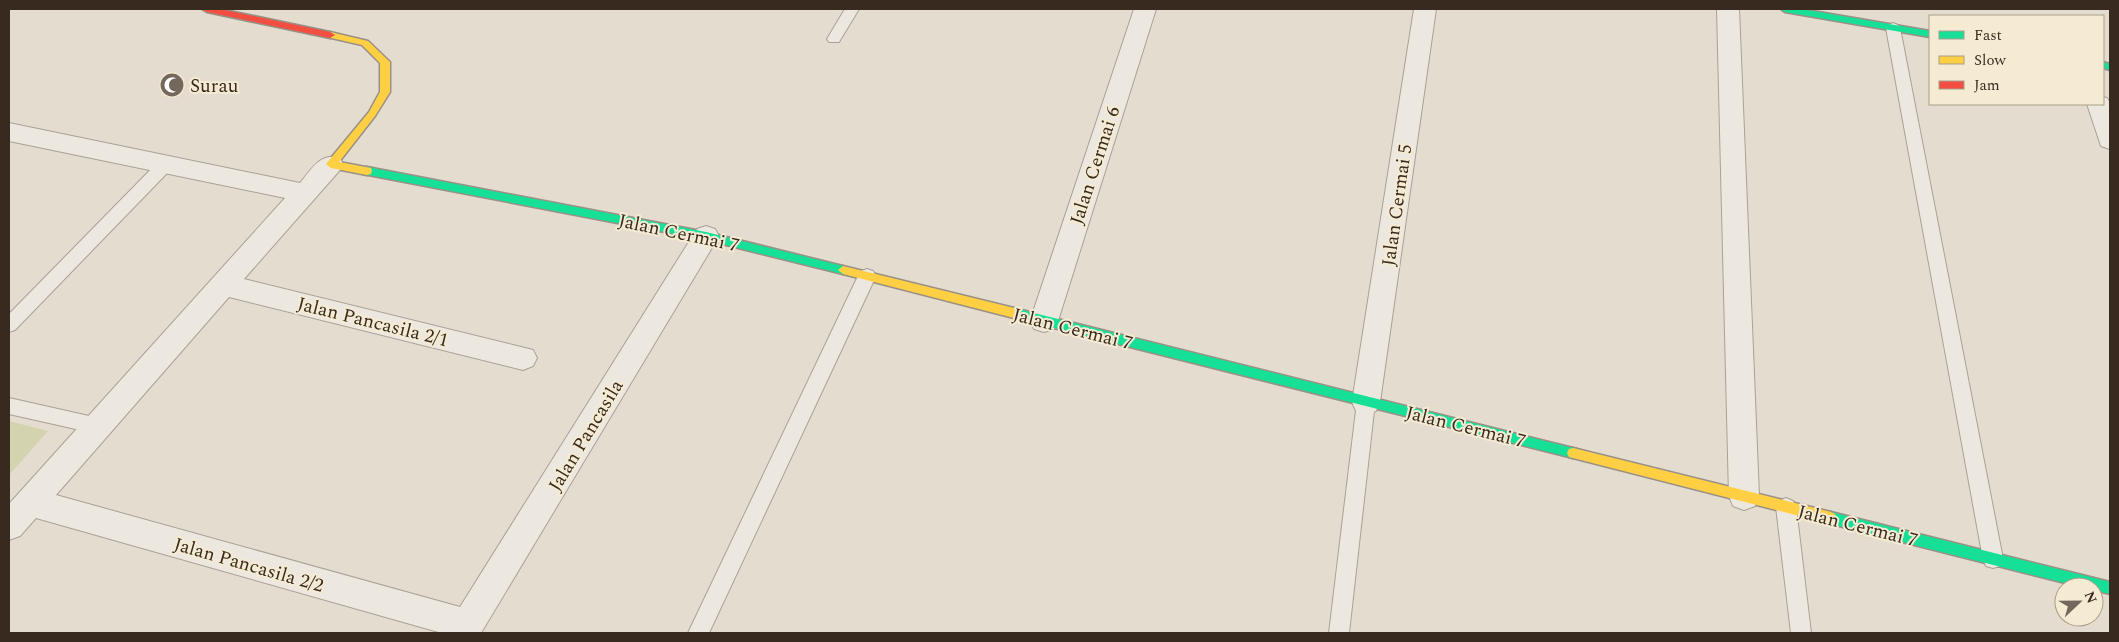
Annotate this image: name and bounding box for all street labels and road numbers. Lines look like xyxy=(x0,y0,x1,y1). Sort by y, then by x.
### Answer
street label: Jalan Cermai 6 xyxy=(1063,102,1128,228)
street label: Jalan Cermai 5 xyxy=(1375,142,1420,268)
street label: Jalan Cermai 7 xyxy=(616,206,742,260)
street label: Jalan Pancasila 2/1 xyxy=(294,290,451,355)
street label: Jalan Cermai 7 xyxy=(1009,301,1136,358)
street label: Jalan Pancasila xyxy=(541,374,632,497)
street label: Jalan Cermai 7 xyxy=(1402,399,1529,456)
street label: Jalan Cermai 7 xyxy=(1794,498,1921,555)
street label: Jalan Pancasila 2/2 xyxy=(170,530,327,601)

